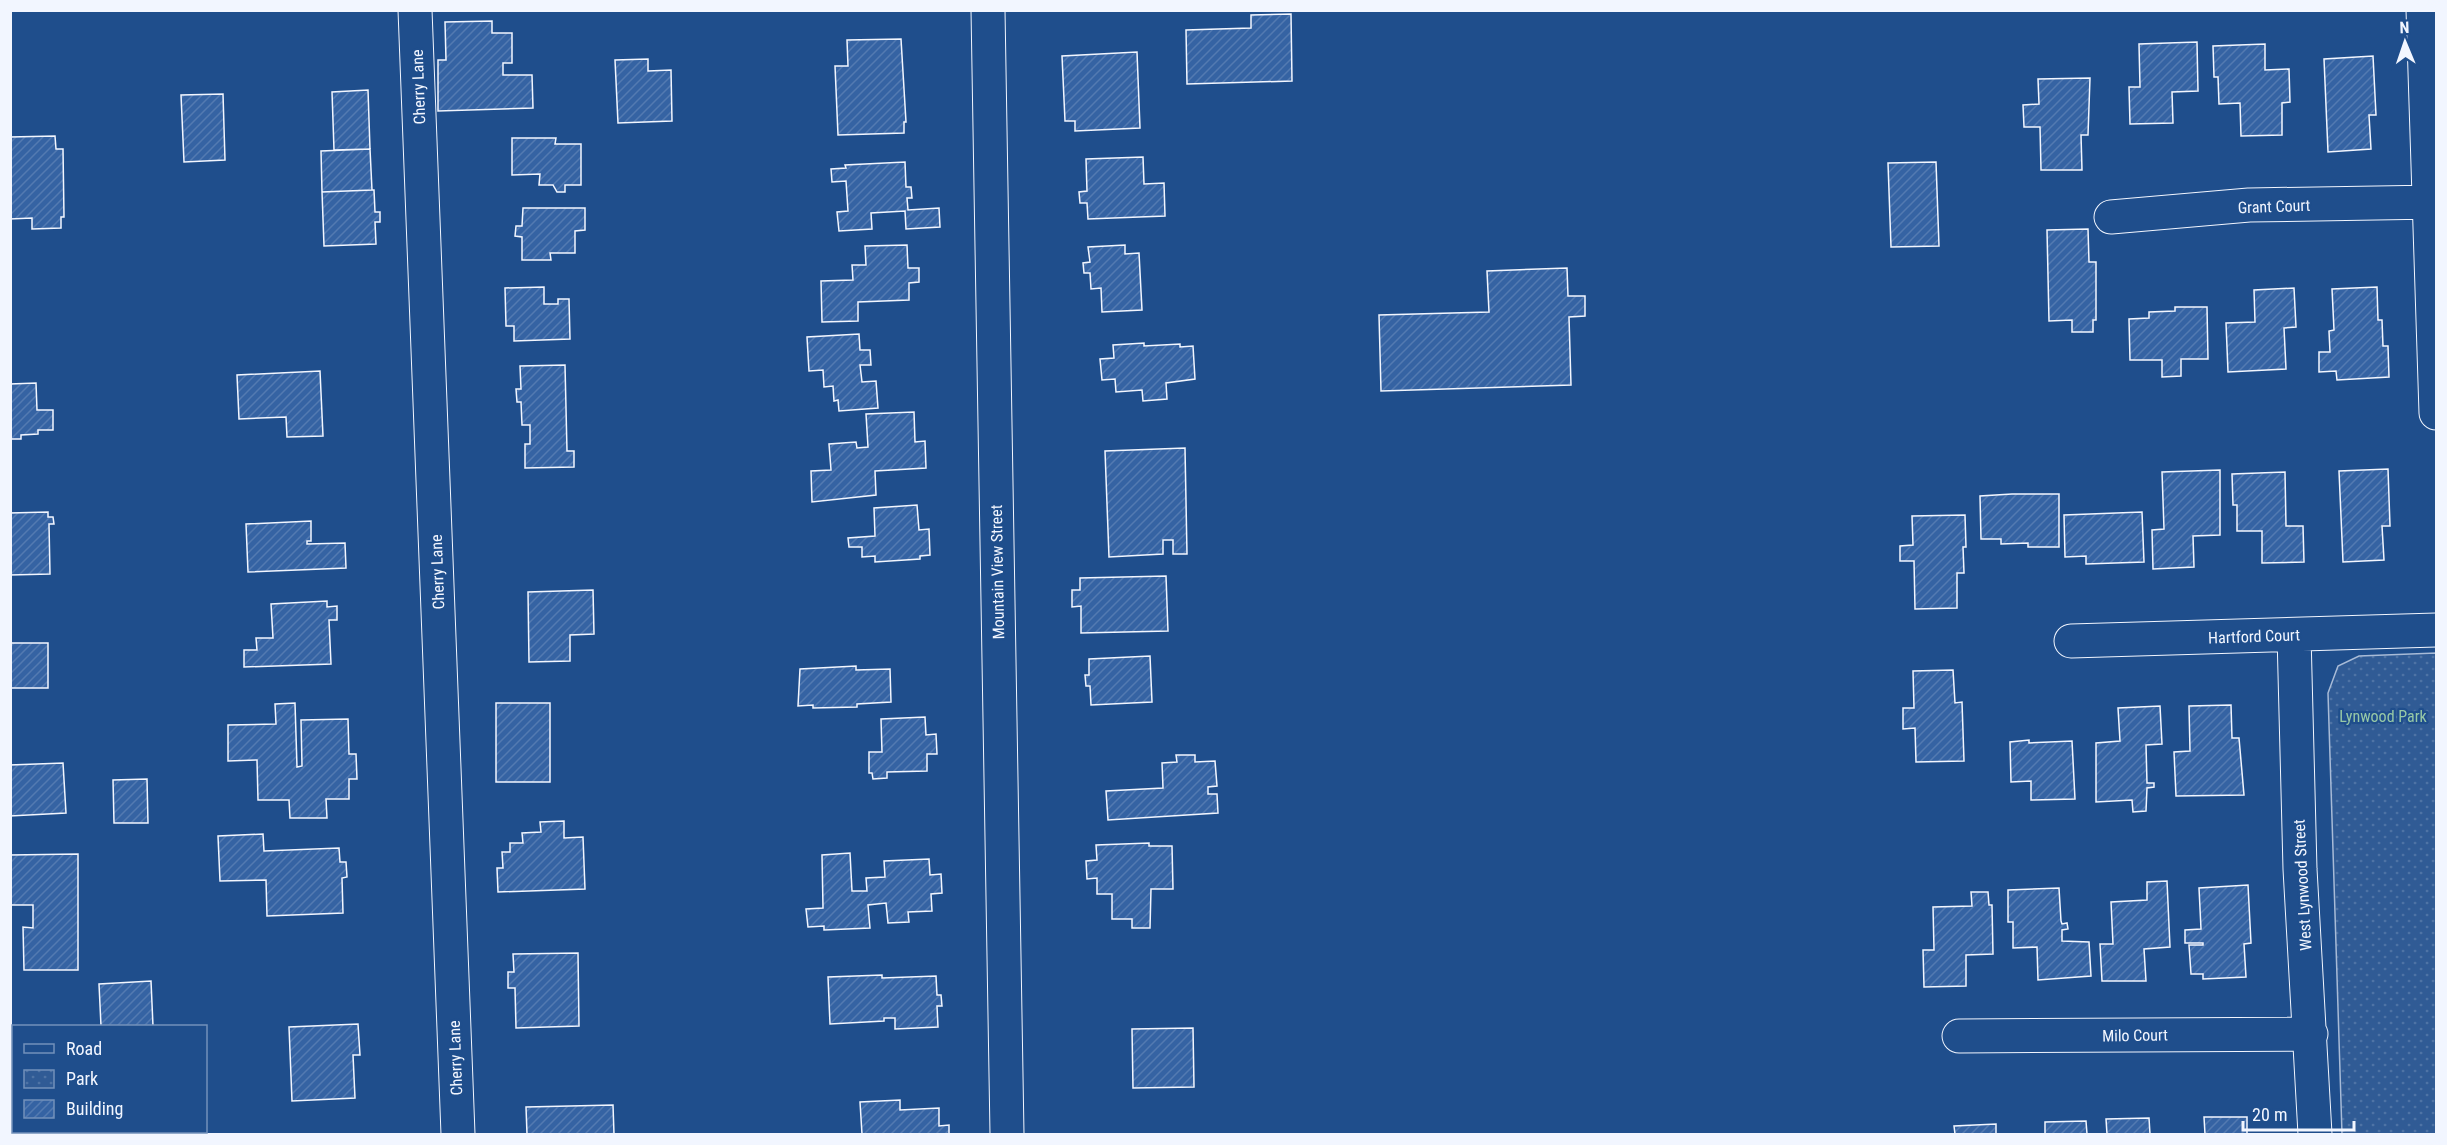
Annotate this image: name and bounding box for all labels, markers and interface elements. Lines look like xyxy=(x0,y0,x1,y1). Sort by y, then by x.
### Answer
north arrow xyxy=(2375,12,2435,72)
text: N xyxy=(2399,18,2410,37)
street label: Cherry Lane xyxy=(408,49,429,125)
street label: Grant Court xyxy=(2237,196,2311,217)
street label: Mountain View Street xyxy=(987,504,1008,640)
street label: Cherry Lane xyxy=(427,534,448,610)
street label: Hartford Court xyxy=(2208,625,2301,648)
park label: Lynwood Park xyxy=(2339,707,2428,726)
street label: West Lynwood Street xyxy=(2290,818,2315,951)
street label: Cherry Lane xyxy=(445,1020,466,1096)
legend xyxy=(12,1025,207,1133)
street label: Milo Court xyxy=(2102,1025,2168,1046)
text: Road xyxy=(66,1038,102,1059)
text: Park xyxy=(66,1068,98,1089)
scale bar xyxy=(2243,1094,2354,1132)
text: Building xyxy=(66,1098,123,1119)
text: 20 m xyxy=(2252,1104,2287,1125)

